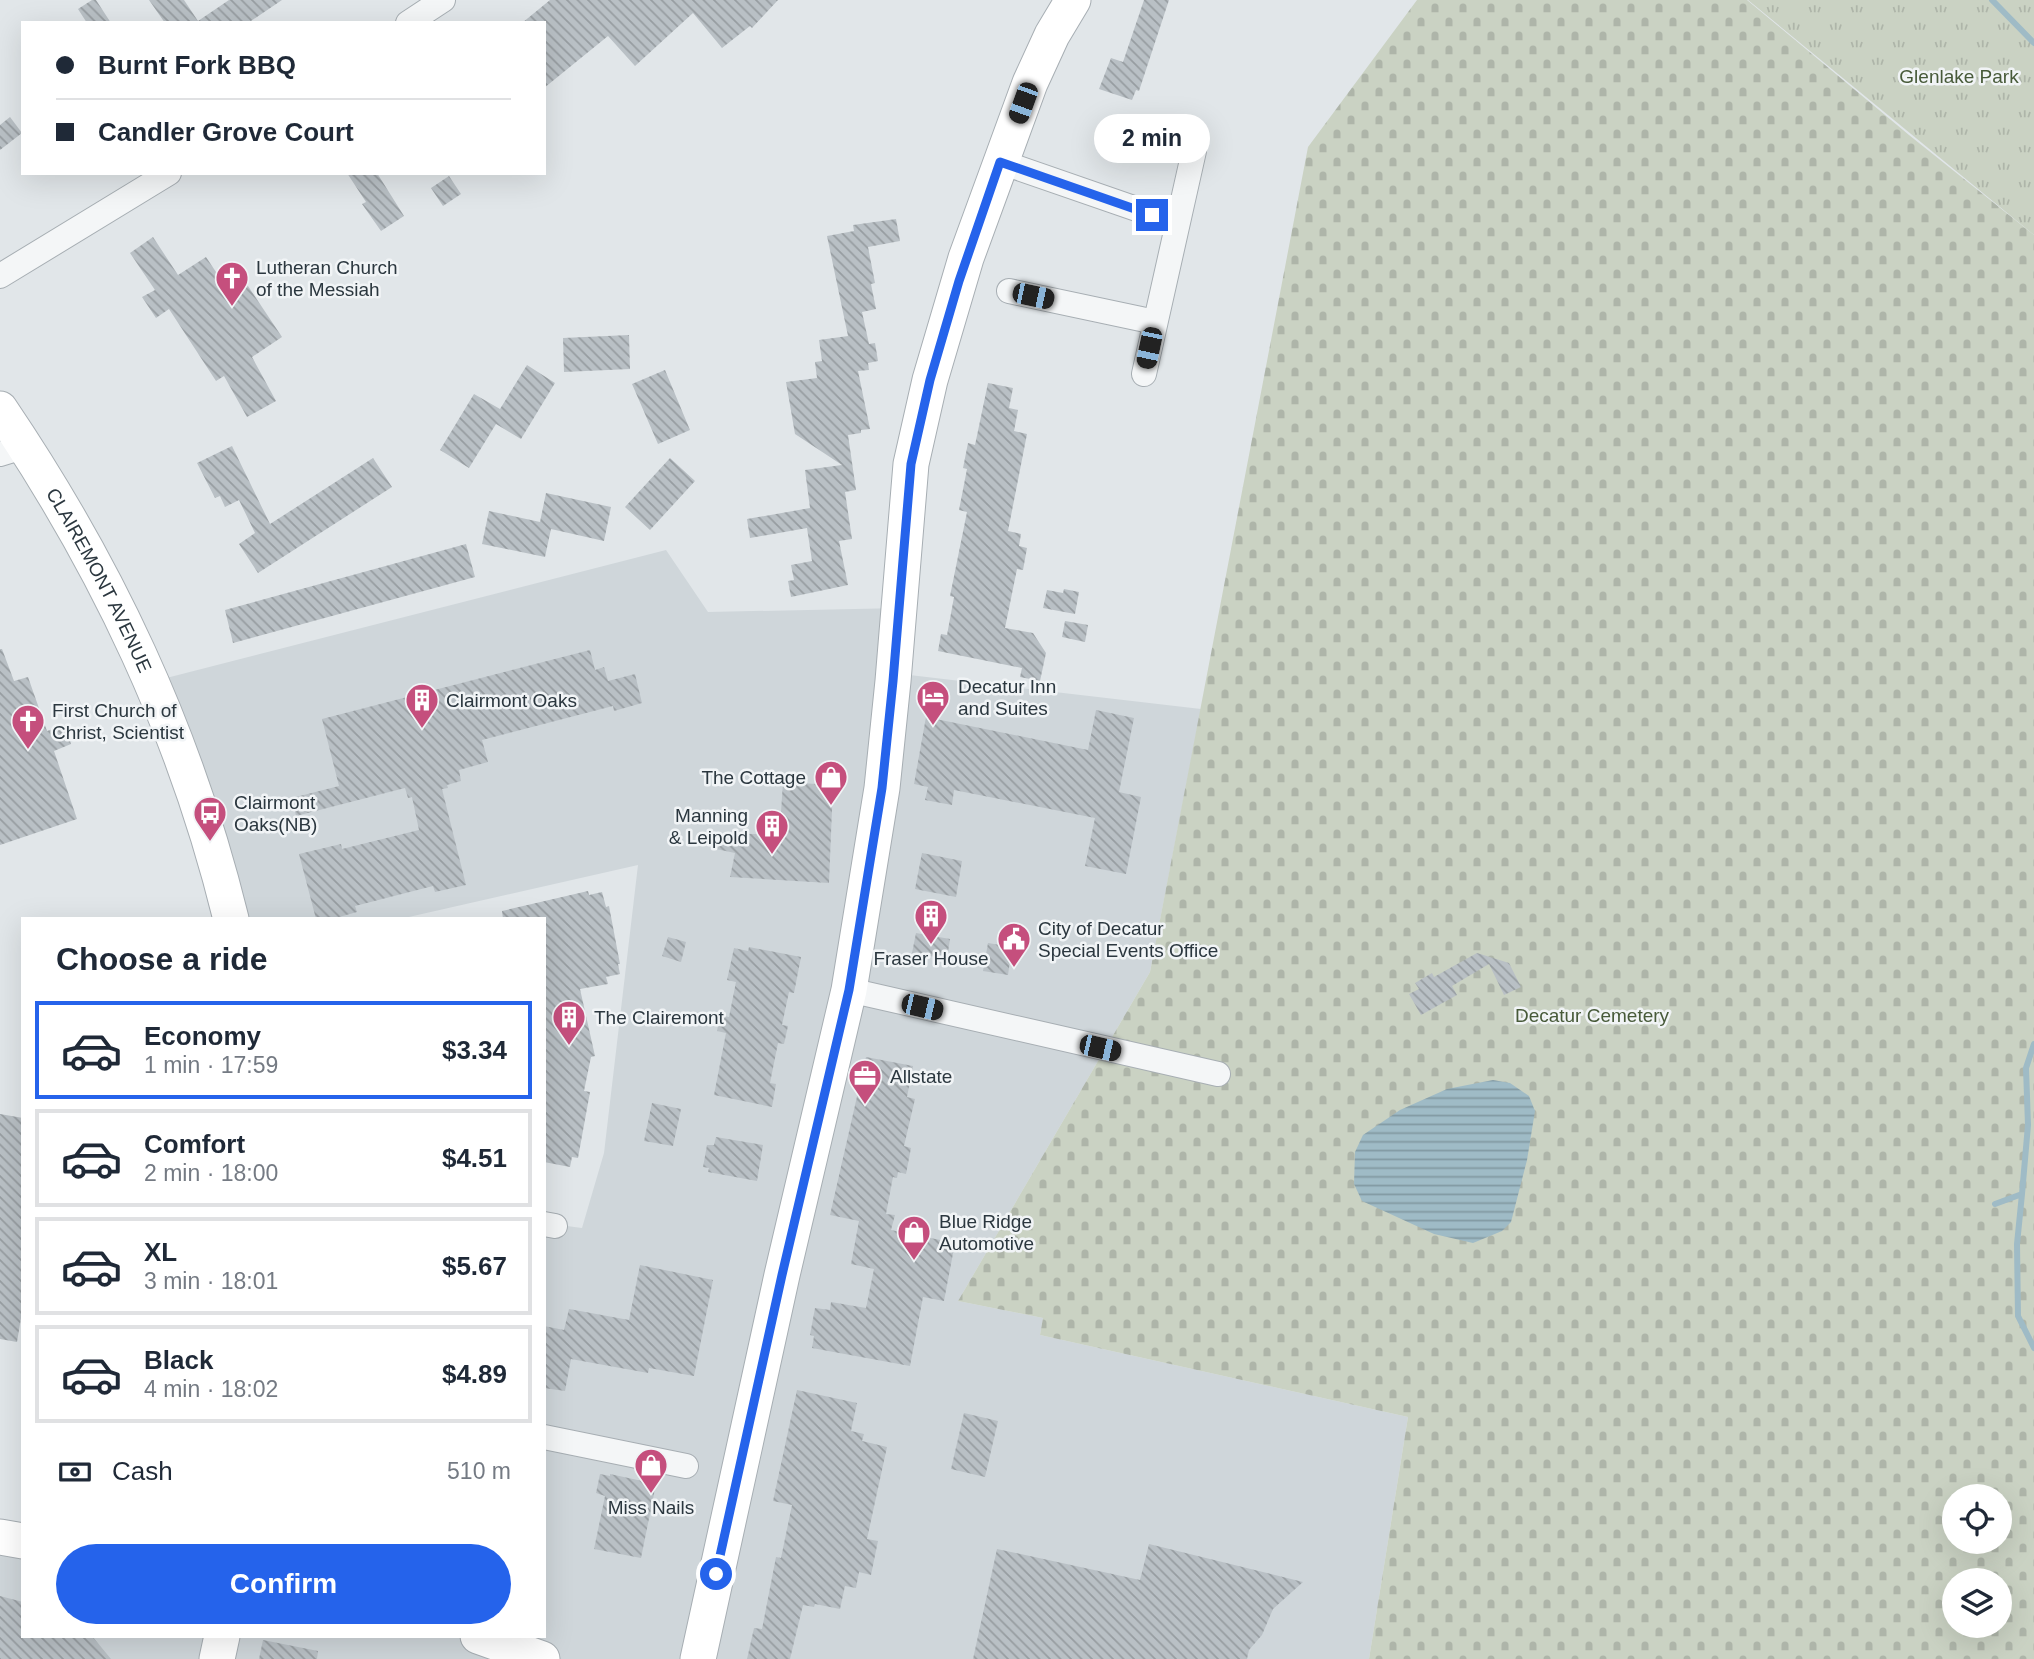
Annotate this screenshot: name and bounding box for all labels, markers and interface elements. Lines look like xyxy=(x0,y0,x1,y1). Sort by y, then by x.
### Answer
text: Burnt Fork BBQ xyxy=(98,50,296,80)
park label: Glenlake Park xyxy=(1899,66,2019,87)
car xyxy=(1006,80,1041,126)
callout: 2 min xyxy=(1094,114,1210,162)
text: Candler Grove Court xyxy=(98,117,354,147)
text: 2 min xyxy=(1122,125,1182,151)
route end xyxy=(1136,199,1168,231)
place label: Lutheran Church of the Messiah xyxy=(256,257,398,300)
church icon: Lutheran Church of the Messiah xyxy=(213,259,251,308)
car xyxy=(1011,281,1056,311)
car xyxy=(1135,325,1164,371)
street label: CLAIREMONT AVENUE xyxy=(42,484,156,676)
place label: Decatur Inn and Suites xyxy=(958,676,1056,719)
hotel icon: Decatur Inn and Suites xyxy=(914,678,952,727)
building icon: Clairmont Oaks xyxy=(403,681,441,730)
place label: Clairmont Oaks xyxy=(446,690,577,711)
place label: First Church of Christ, Scientist xyxy=(52,700,185,743)
church icon: First Church of Christ, Scientist xyxy=(9,702,47,751)
shop icon: The Cottage xyxy=(812,758,850,807)
place label: The Cottage xyxy=(701,767,806,788)
place label: Clairmont Oaks(NB) xyxy=(234,792,317,835)
bus stop icon: Clairmont Oaks(NB) xyxy=(191,794,229,843)
place label: Manning & Leipold xyxy=(669,805,748,848)
building icon: Manning & Leipold xyxy=(753,807,791,856)
building icon: Fraser House xyxy=(912,897,950,946)
place label: City of Decatur Special Events Office xyxy=(1038,918,1218,961)
public building icon: City of Decatur Special Events Office xyxy=(995,920,1033,969)
text: Choose a ride xyxy=(56,941,268,977)
place label: Fraser House xyxy=(873,948,989,969)
car xyxy=(900,992,945,1022)
building icon: The Clairemont xyxy=(550,998,588,1047)
park label: Decatur Cemetery xyxy=(1515,1005,1670,1026)
place label: The Clairemont xyxy=(594,1007,725,1028)
icon: car xyxy=(60,1019,123,1082)
text: Economy xyxy=(144,1021,261,1051)
car xyxy=(1078,1033,1123,1063)
text: $3.34 xyxy=(442,1035,507,1065)
text: 1 min · 17:59 xyxy=(144,1052,278,1078)
office icon: Allstate xyxy=(846,1057,884,1106)
place label: Allstate xyxy=(890,1066,952,1087)
icon: car xyxy=(60,1127,123,1190)
text: Comfort xyxy=(144,1129,245,1159)
text: $4.51 xyxy=(442,1143,507,1173)
text: 2 min · 18:00 xyxy=(144,1160,278,1186)
place label: Blue Ridge Automotive xyxy=(939,1211,1034,1254)
shop icon: Blue Ridge Automotive xyxy=(895,1213,933,1262)
icon: car xyxy=(60,1235,123,1298)
text: XL xyxy=(144,1237,177,1267)
text: $5.67 xyxy=(442,1251,507,1281)
text: 3 min · 18:01 xyxy=(144,1268,278,1294)
icon: car xyxy=(60,1343,123,1406)
text: Black xyxy=(144,1345,213,1375)
text: $4.89 xyxy=(442,1359,507,1389)
text: 4 min · 18:02 xyxy=(144,1376,278,1402)
shop icon: Miss Nails xyxy=(632,1446,670,1495)
icon: cash xyxy=(56,1453,94,1491)
text: Cash xyxy=(112,1456,173,1486)
text: 510 m xyxy=(447,1458,511,1484)
map controls xyxy=(1942,1484,2012,1638)
button: locate xyxy=(1942,1484,2012,1554)
place label: Miss Nails xyxy=(608,1497,694,1518)
button: Confirm xyxy=(56,1544,511,1624)
route start xyxy=(700,1558,732,1590)
button: layers xyxy=(1942,1568,2012,1638)

